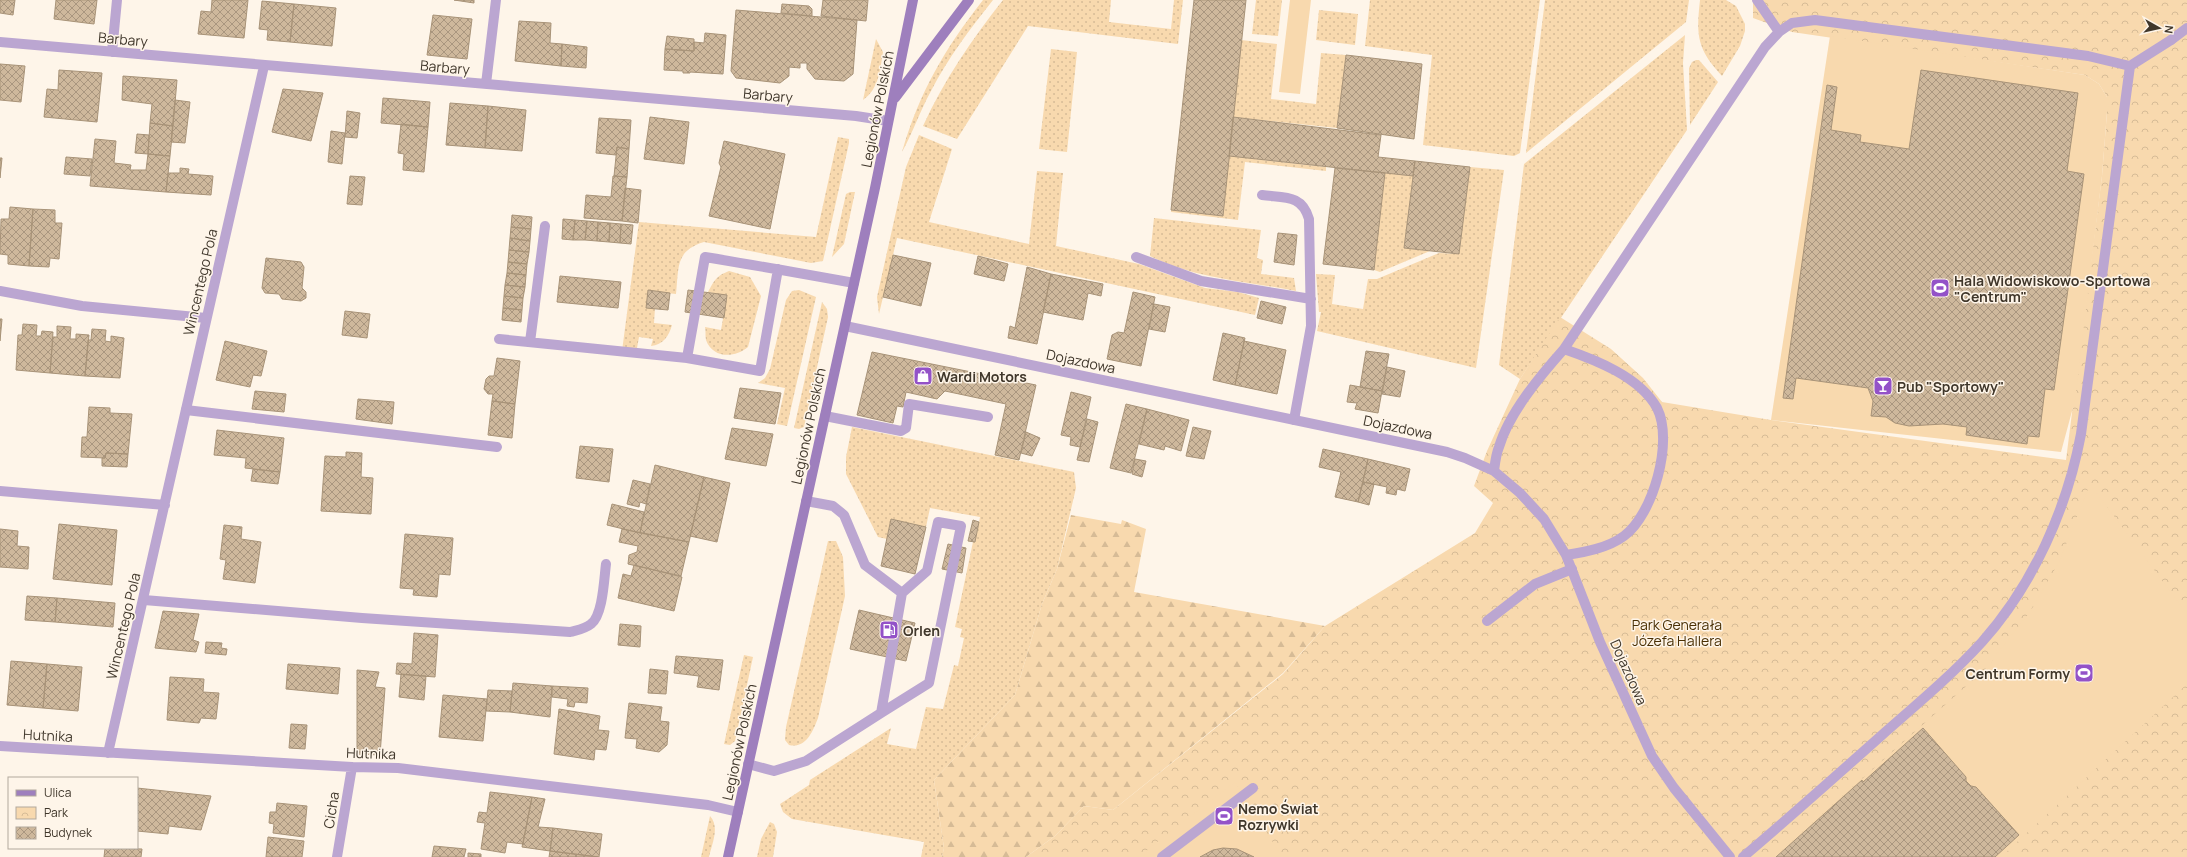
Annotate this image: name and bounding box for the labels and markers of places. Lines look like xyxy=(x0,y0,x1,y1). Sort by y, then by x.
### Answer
place label: Hala Widowiskowo-Sportowa "Centrum" xyxy=(1954,271,2150,306)
sports icon: Hala Widowiskowo-Sportowa "Centrum" xyxy=(1929,277,1951,299)
shop icon: Wardi Motors xyxy=(912,365,934,387)
place label: Wardi Motors xyxy=(937,367,1027,386)
bar icon: Pub "Sportowy" xyxy=(1872,375,1894,397)
place label: Pub "Sportowy" xyxy=(1897,377,2004,396)
fuel station icon: Orlen xyxy=(878,619,900,641)
place label: Orlen xyxy=(903,621,940,640)
sports icon: Centrum Formy xyxy=(2073,662,2095,684)
place label: Centrum Formy xyxy=(1965,664,2070,683)
place label: Nemo Świat Rozrywki xyxy=(1238,799,1319,834)
sports icon: Nemo Świat Rozrywki xyxy=(1213,805,1235,827)

